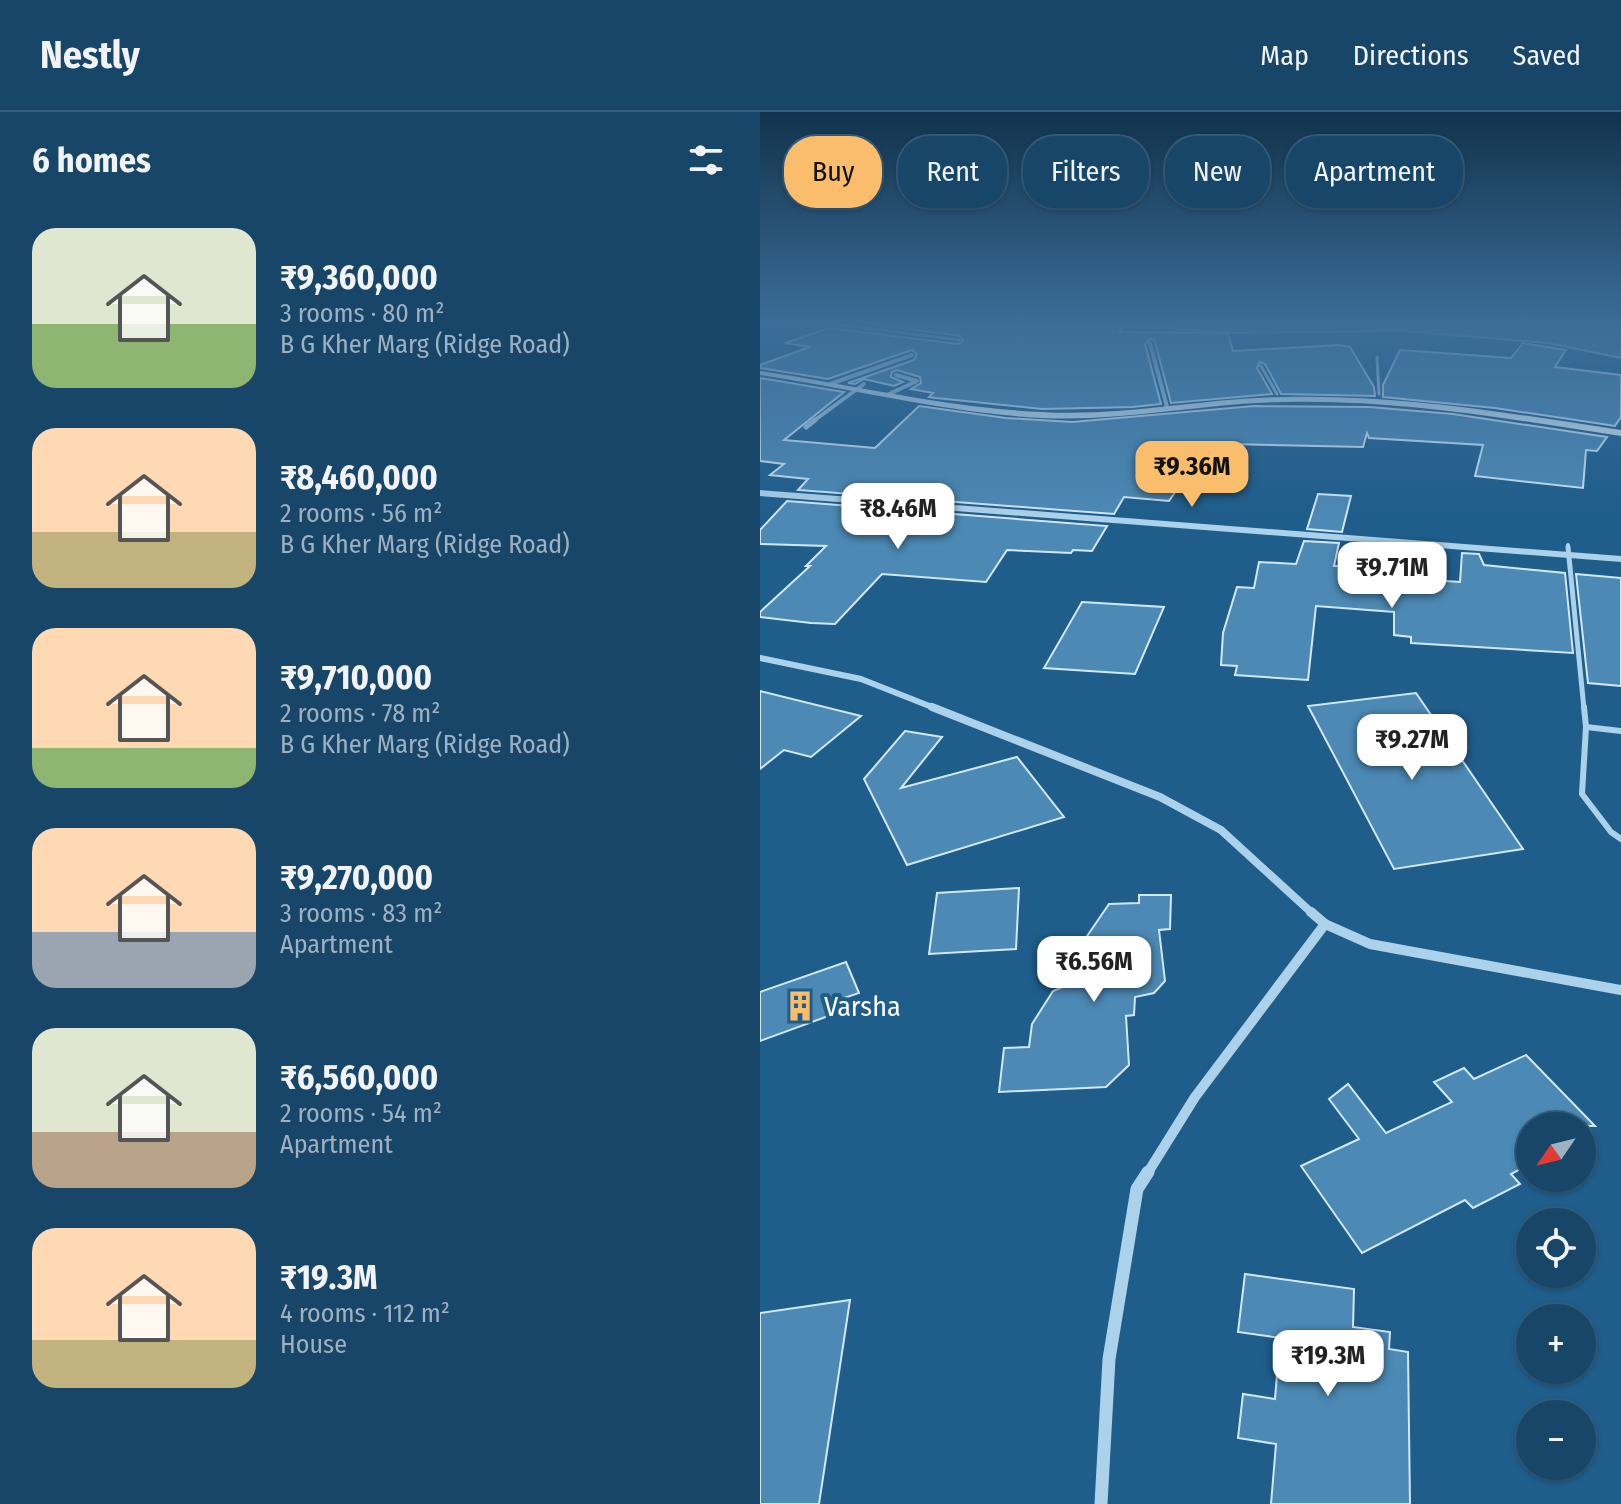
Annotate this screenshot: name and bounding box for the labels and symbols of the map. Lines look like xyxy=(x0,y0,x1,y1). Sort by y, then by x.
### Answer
pin: ₹9.36M xyxy=(1127,441,1257,509)
pin: ₹8.46M xyxy=(833,483,963,551)
pin: ₹9.71M xyxy=(1327,542,1457,610)
pin: ₹9.27M xyxy=(1347,714,1477,782)
pin: ₹6.56M xyxy=(1029,936,1159,1004)
building icon: Varsha xyxy=(783,989,817,1023)
place label: Varsha xyxy=(824,990,901,1023)
north arrow xyxy=(1516,1112,1596,1192)
pin: ₹19.3M xyxy=(1263,1330,1393,1398)

